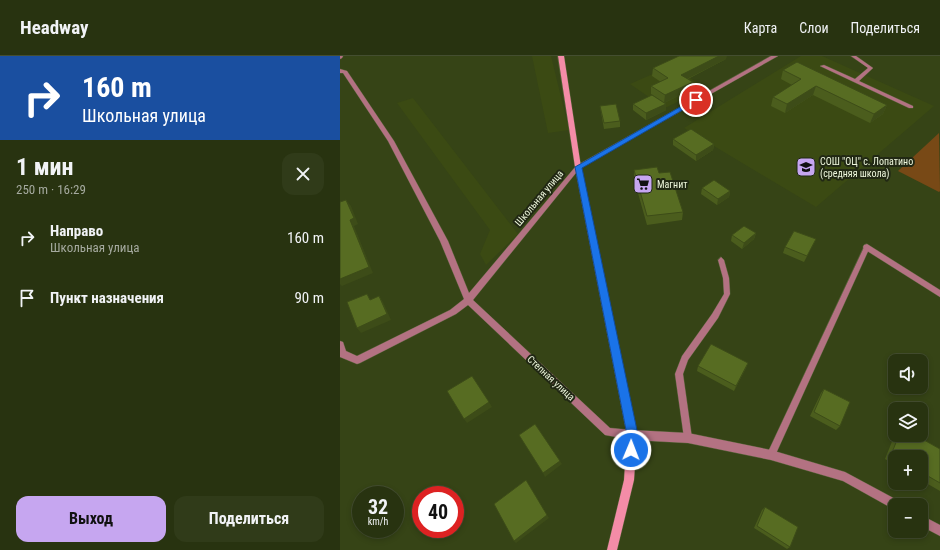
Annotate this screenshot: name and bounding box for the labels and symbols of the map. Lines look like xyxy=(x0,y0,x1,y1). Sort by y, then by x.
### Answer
pin xyxy=(679,83,713,117)
school or university icon: СОШ "ОЦ" с. Лопатино (средняя школа) xyxy=(795,156,817,178)
place label: СОШ "ОЦ" с. Лопатино (средняя школа) xyxy=(820,156,913,180)
street label: Школьная улица xyxy=(513,168,565,228)
supermarket icon: Магнит xyxy=(632,173,654,195)
place label: Магнит xyxy=(657,179,688,190)
street label: Степная улица xyxy=(525,353,577,403)
position arrow xyxy=(610,429,652,471)
speed limit sign: 40 xyxy=(412,486,464,538)

